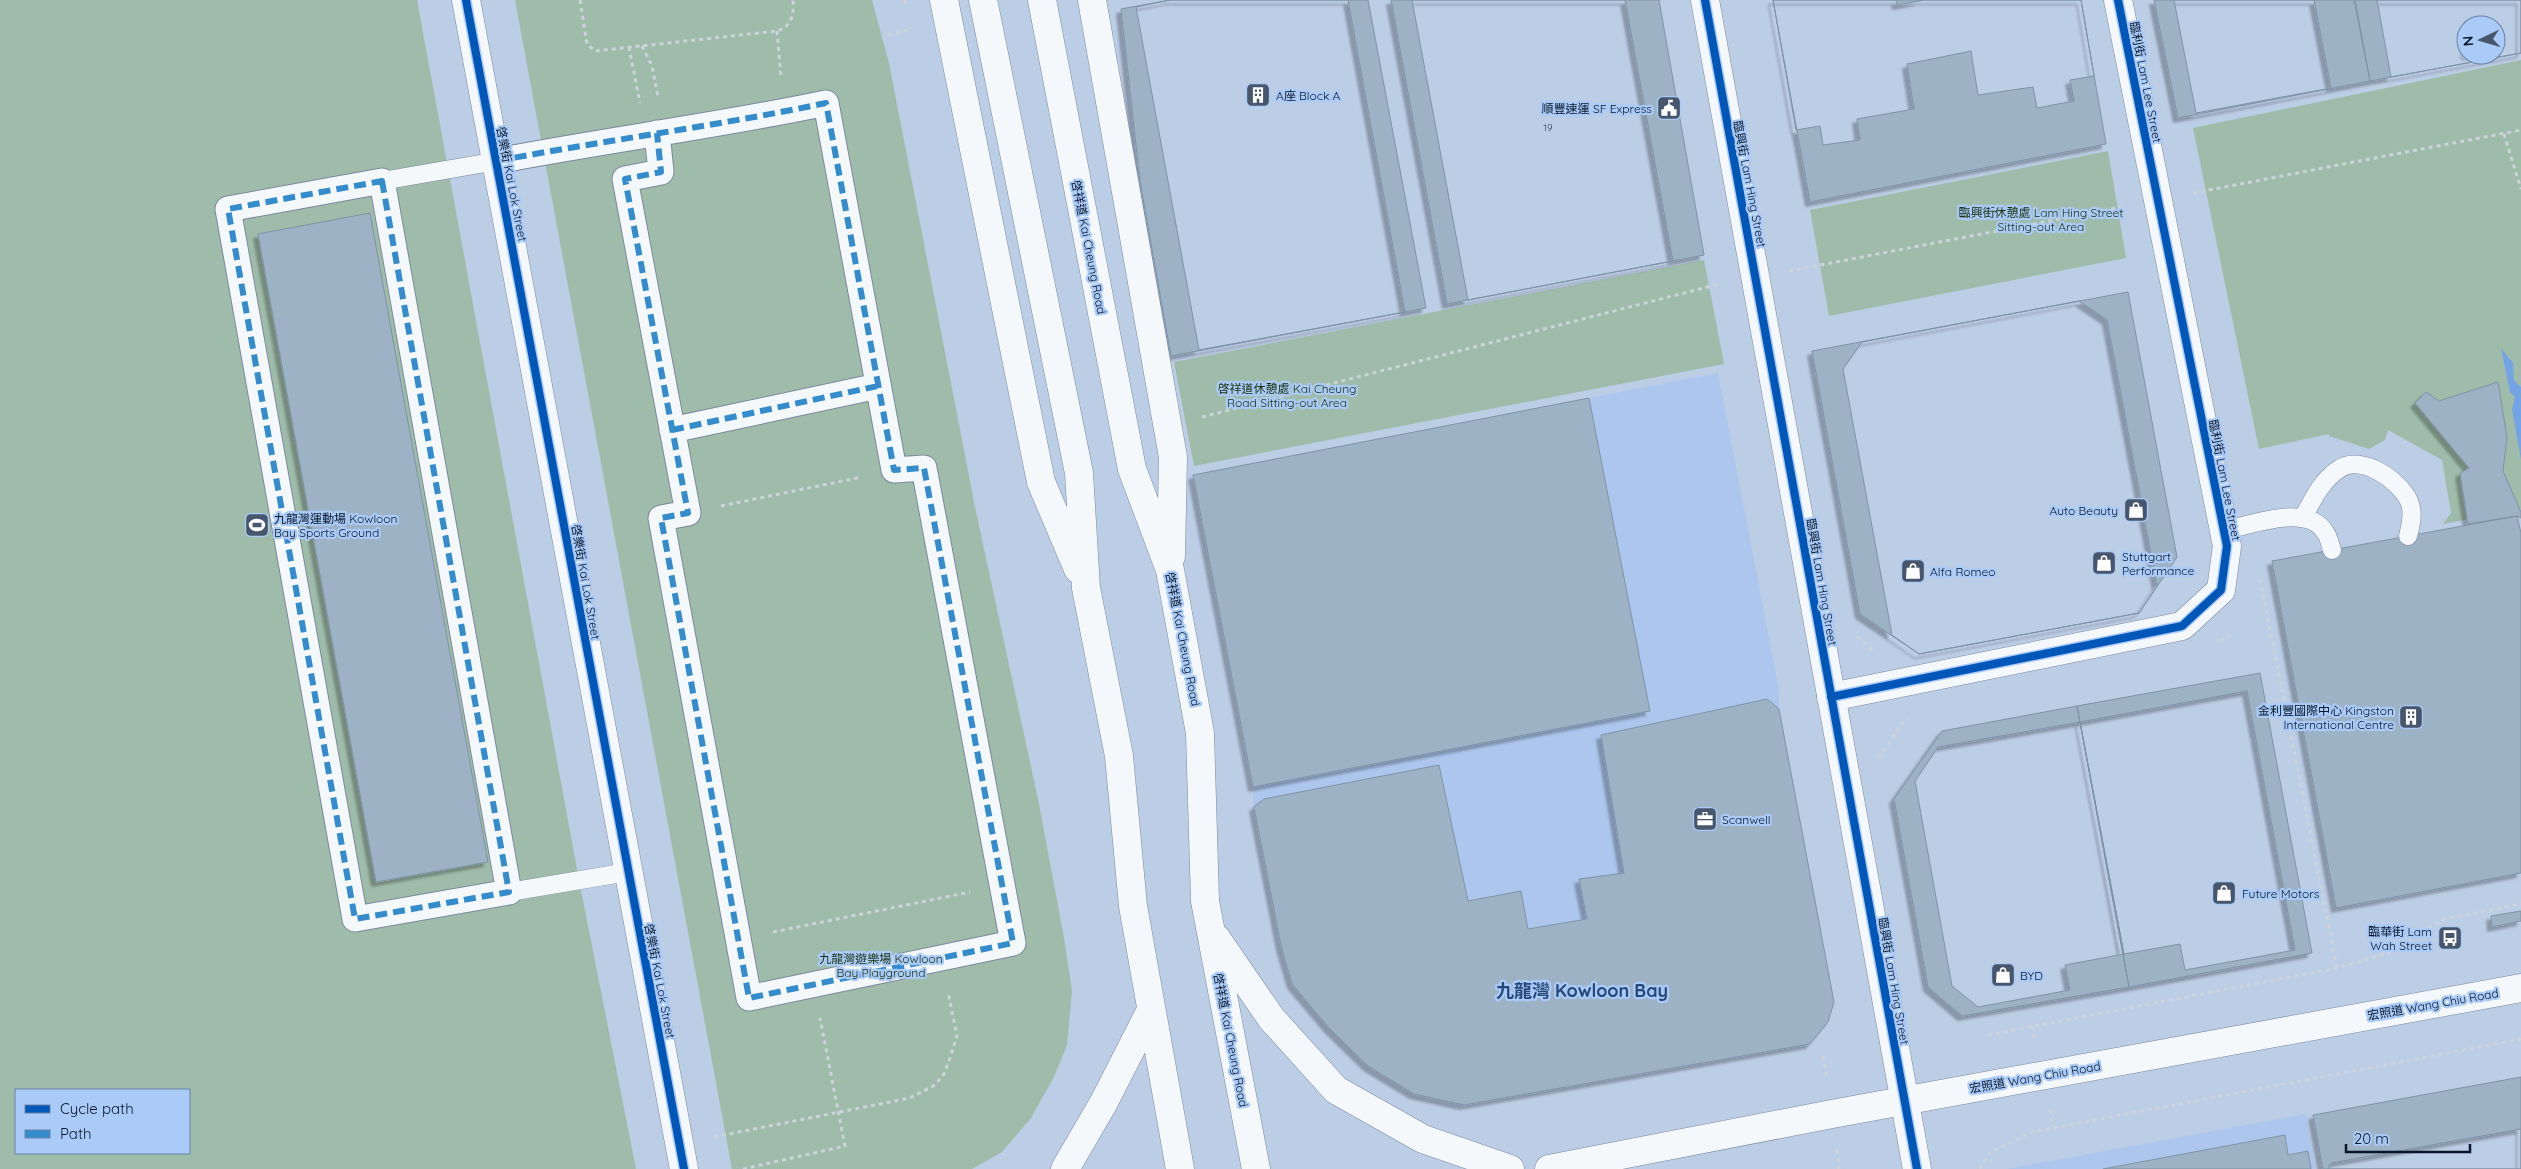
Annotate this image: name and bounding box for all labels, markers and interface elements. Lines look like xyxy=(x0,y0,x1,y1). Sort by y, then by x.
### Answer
north arrow xyxy=(2456,15,2506,65)
street label: 臨利街 Lam Lee Street xyxy=(2127,20,2165,144)
text: N xyxy=(2459,35,2477,47)
building icon: A座 Block A xyxy=(1245,82,1271,108)
place label: A座 Block A xyxy=(1276,88,1341,103)
public building icon: 順豐速運 SF Express xyxy=(1656,95,1682,121)
place label: 順豐速運 SF Express xyxy=(1542,101,1652,116)
street label: 臨興街 Lam Hing Street xyxy=(1730,119,1770,249)
house number: 19 xyxy=(1543,121,1553,134)
street label: 啓樂街 Kai Lok Street xyxy=(494,125,530,243)
street label: 啓祥道 Kai Cheung Road xyxy=(1069,179,1109,315)
park label: 臨興街休憩處 Lam Hing Street Sitting-out Area xyxy=(1959,205,2123,234)
park label: 啓祥道休憩處 Kai Cheung Road Sitting-out Area xyxy=(1217,381,1357,410)
street label: 臨利街 Lam Lee Street xyxy=(2206,418,2244,542)
shop icon: Auto Beauty xyxy=(2123,497,2149,523)
place label: Auto Beauty xyxy=(2050,503,2118,518)
place label: 九龍灣運動場 Kowloon Bay Sports Ground xyxy=(274,511,397,540)
sports icon: 九龍灣運動場 Kowloon Bay Sports Ground xyxy=(244,512,270,538)
street label: 臨興街 Lam Hing Street xyxy=(1803,517,1841,647)
street label: 啓樂街 Kai Lok Street xyxy=(568,523,604,641)
place label: Stuttgart Performance xyxy=(2122,549,2195,578)
shop icon: Stuttgart Performance xyxy=(2091,550,2117,576)
shop icon: Alfa Romeo xyxy=(1900,558,1926,584)
place label: Alfa Romeo xyxy=(1930,564,1996,579)
street label: 啓祥道 Kai Cheung Road xyxy=(1163,571,1203,707)
place label: 金利豐國際中心 Kingston International Centre xyxy=(2258,703,2394,732)
building icon: 金利豐國際中心 Kingston International Centre xyxy=(2398,704,2424,730)
office icon: Scanwell xyxy=(1692,806,1718,832)
place label: Scanwell xyxy=(1722,812,1771,827)
shop icon: Future Motors xyxy=(2211,880,2237,906)
place label: Future Motors xyxy=(2242,886,2320,901)
street label: 臨興街 Lam Hing Street xyxy=(1875,916,1913,1046)
street label: 啓樂街 Kai Lok Street xyxy=(642,922,678,1040)
place label: 臨華街 Lam Wah Street xyxy=(2368,924,2432,953)
bus stop icon: 臨華街 Lam Wah Street xyxy=(2437,925,2463,951)
park label: 九龍灣遊樂場 Kowloon Bay Playground xyxy=(819,951,943,980)
shop icon: BYD xyxy=(1990,962,2016,988)
place label: BYD xyxy=(2020,968,2043,983)
street label: 啓祥道 Kai Cheung Road xyxy=(1211,972,1251,1108)
district label: 九龍灣 Kowloon Bay xyxy=(1496,979,1668,1002)
street label: 宏照道 Wang Chiu Road xyxy=(2366,985,2500,1023)
street label: 宏照道 Wang Chiu Road xyxy=(1968,1058,2102,1096)
legend xyxy=(15,1089,190,1154)
text: Cycle path xyxy=(60,1099,134,1118)
scale bar xyxy=(2346,1122,2470,1154)
text: Path xyxy=(60,1124,92,1143)
text: 20 m xyxy=(2354,1129,2389,1148)

